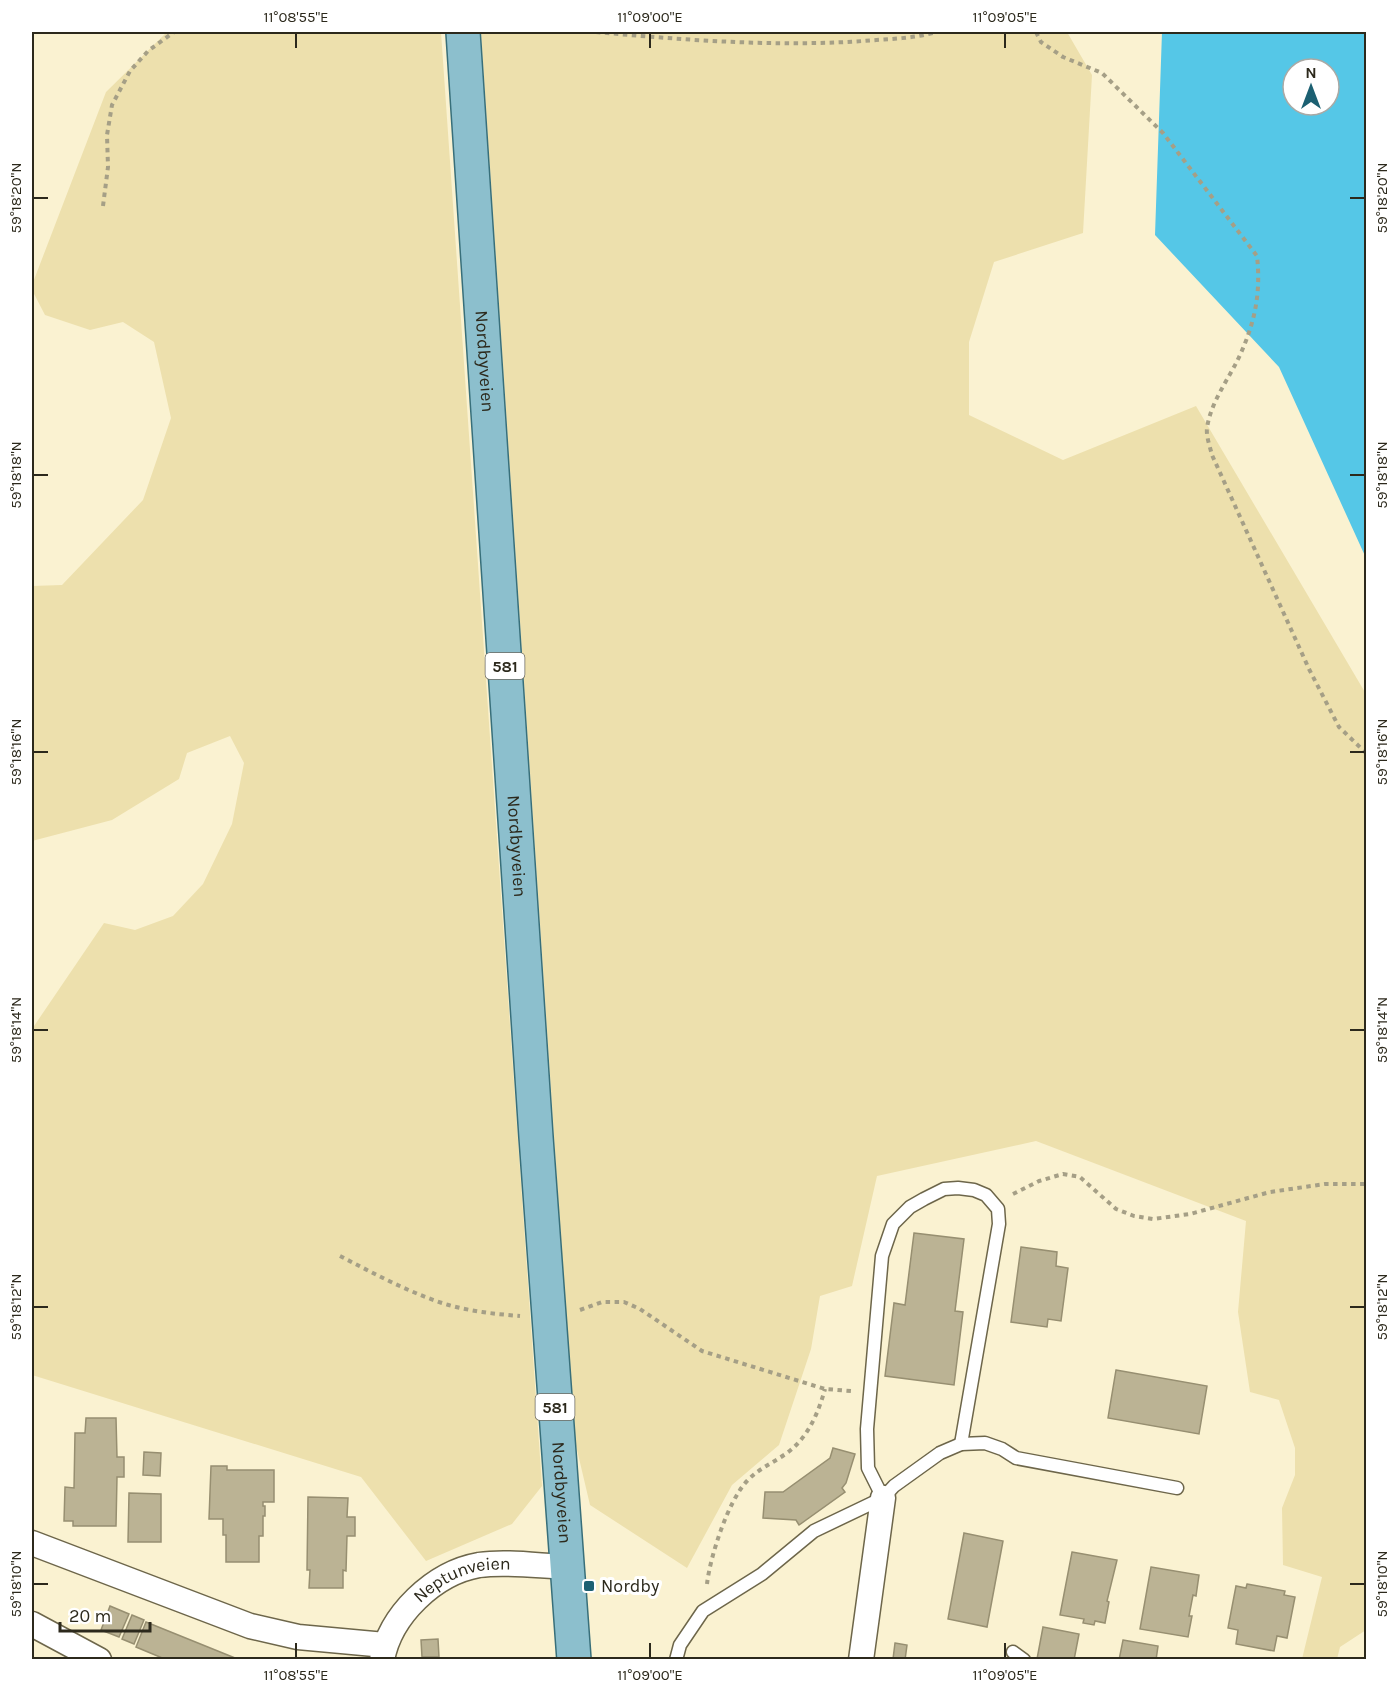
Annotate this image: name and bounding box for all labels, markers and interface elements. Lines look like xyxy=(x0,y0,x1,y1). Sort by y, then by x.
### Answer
text: 11°08'55"E xyxy=(263,8,329,26)
text: 11°09'00"E xyxy=(617,8,683,26)
text: 11°09'05"E xyxy=(972,8,1038,26)
north arrow xyxy=(1281,57,1341,117)
text: N xyxy=(1305,63,1317,82)
text: 59°18'20"N xyxy=(7,163,25,233)
text: 59°18'20"N xyxy=(1373,163,1391,233)
street label: Nordbyveien xyxy=(470,310,499,413)
text: 59°18'18"N xyxy=(7,441,25,509)
text: 59°18'18"N xyxy=(1373,441,1391,509)
road number: 581 xyxy=(486,653,524,679)
text: 59°18'16"N xyxy=(7,719,25,785)
text: 59°18'16"N xyxy=(1373,719,1391,785)
street label: Nordbyveien xyxy=(502,795,531,898)
text: 59°18'14"N xyxy=(7,997,25,1063)
text: 59°18'14"N xyxy=(1373,997,1391,1063)
text: 59°18'12"N xyxy=(7,1274,25,1340)
text: 59°18'12"N xyxy=(1373,1274,1391,1340)
road number: 581 xyxy=(536,1394,574,1420)
street label: Nordbyveien xyxy=(547,1441,577,1544)
text: 59°18'10"N xyxy=(7,1550,25,1618)
text: 59°18'10"N xyxy=(1373,1550,1391,1618)
street label: Neptunveien xyxy=(409,1552,511,1607)
place label: Nordby xyxy=(601,1575,660,1597)
marker: Nordby xyxy=(582,1579,596,1593)
scale bar xyxy=(60,1595,150,1633)
text: 20 m xyxy=(69,1605,111,1627)
text: 11°08'55"E xyxy=(263,1666,329,1684)
text: 11°09'00"E xyxy=(617,1666,683,1684)
text: 11°09'05"E xyxy=(972,1666,1038,1684)

